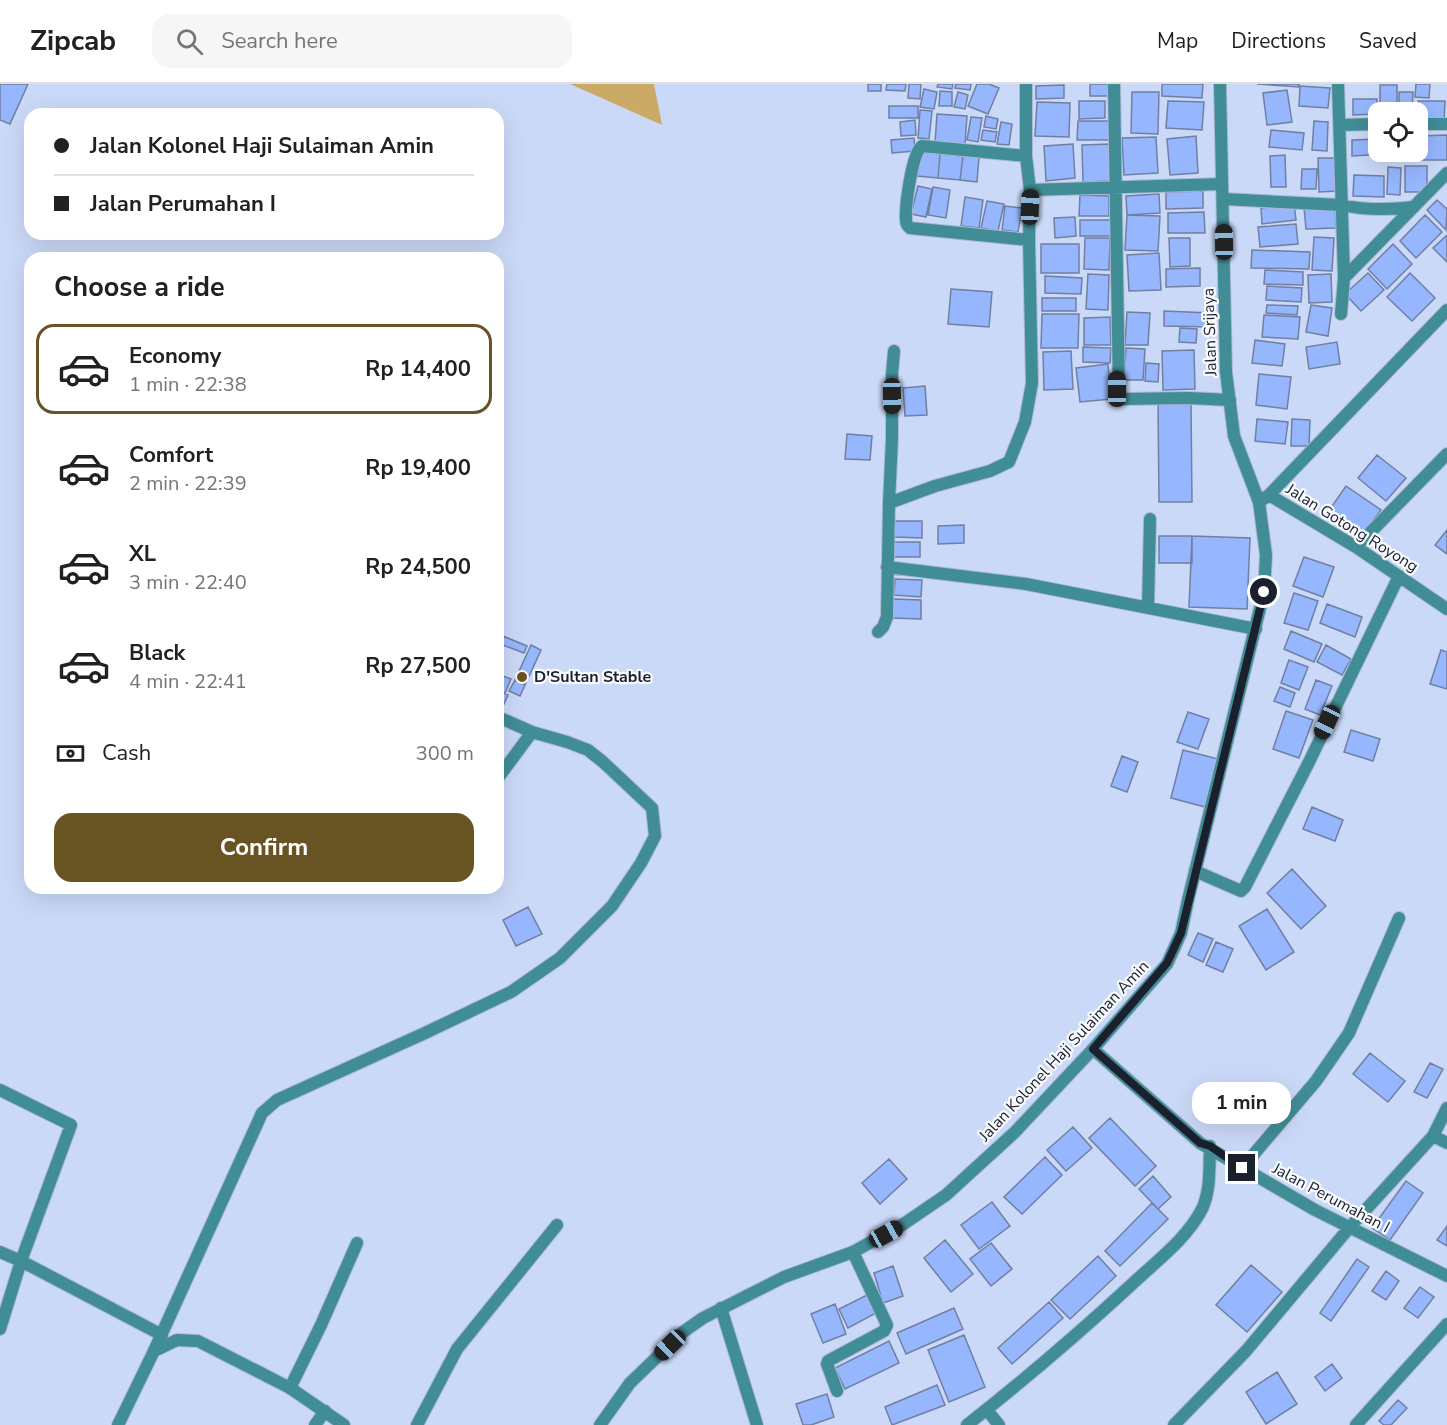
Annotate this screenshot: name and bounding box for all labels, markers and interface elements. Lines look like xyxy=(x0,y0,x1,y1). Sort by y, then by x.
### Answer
search box xyxy=(152,14,572,68)
text: Zipcab xyxy=(30,22,116,60)
icon: search xyxy=(173,25,206,58)
text: Search here xyxy=(221,26,338,56)
text: Map xyxy=(1157,27,1198,55)
text: Directions xyxy=(1231,27,1326,55)
text: Saved xyxy=(1359,27,1417,55)
map controls xyxy=(1368,102,1428,162)
button: locate xyxy=(1368,102,1428,162)
text: Jalan Kolonel Haji Sulaiman Amin xyxy=(90,131,434,161)
text: Jalan Perumahan I xyxy=(90,189,276,219)
car xyxy=(1020,189,1040,225)
car xyxy=(1215,224,1233,260)
text: Choose a ride xyxy=(54,269,225,306)
street label: Jalan Srijaya xyxy=(1197,288,1223,377)
text: Economy xyxy=(129,341,221,371)
icon: car xyxy=(57,342,111,396)
text: Rp 14,400 xyxy=(365,354,471,384)
text: 1 min · 22:38 xyxy=(129,371,247,398)
car xyxy=(1108,371,1126,407)
car xyxy=(883,378,901,414)
text: Comfort xyxy=(129,440,213,470)
icon: car xyxy=(57,441,111,495)
text: Rp 19,400 xyxy=(365,453,471,483)
text: 2 min · 22:39 xyxy=(129,470,247,497)
street label: Jalan Gotong Royong xyxy=(1281,478,1422,578)
text: XL xyxy=(129,539,156,569)
icon: car xyxy=(57,540,111,594)
text: Rp 24,500 xyxy=(365,552,471,582)
text: 3 min · 22:40 xyxy=(129,569,247,596)
route start xyxy=(1250,578,1277,605)
text: Black xyxy=(129,638,185,668)
icon: car xyxy=(57,639,111,693)
text: Rp 27,500 xyxy=(365,651,471,681)
place label: D'Sultan Stable xyxy=(534,666,651,688)
text: 4 min · 22:41 xyxy=(129,668,247,695)
marker: D'Sultan Stable xyxy=(515,670,529,684)
car xyxy=(1311,702,1343,742)
icon: cash xyxy=(54,737,87,770)
text: Cash xyxy=(102,738,151,768)
text: 300 m xyxy=(416,740,474,767)
button: Confirm xyxy=(54,813,474,882)
street label: Jalan Kolonel Haji Sulaiman Amin xyxy=(973,956,1154,1147)
callout: 1 min xyxy=(1192,1081,1292,1123)
text: 1 min xyxy=(1216,1089,1267,1116)
route end xyxy=(1228,1154,1255,1181)
street label: Jalan Perumahan I xyxy=(1268,1157,1394,1238)
car xyxy=(866,1217,906,1251)
car xyxy=(651,1326,689,1364)

